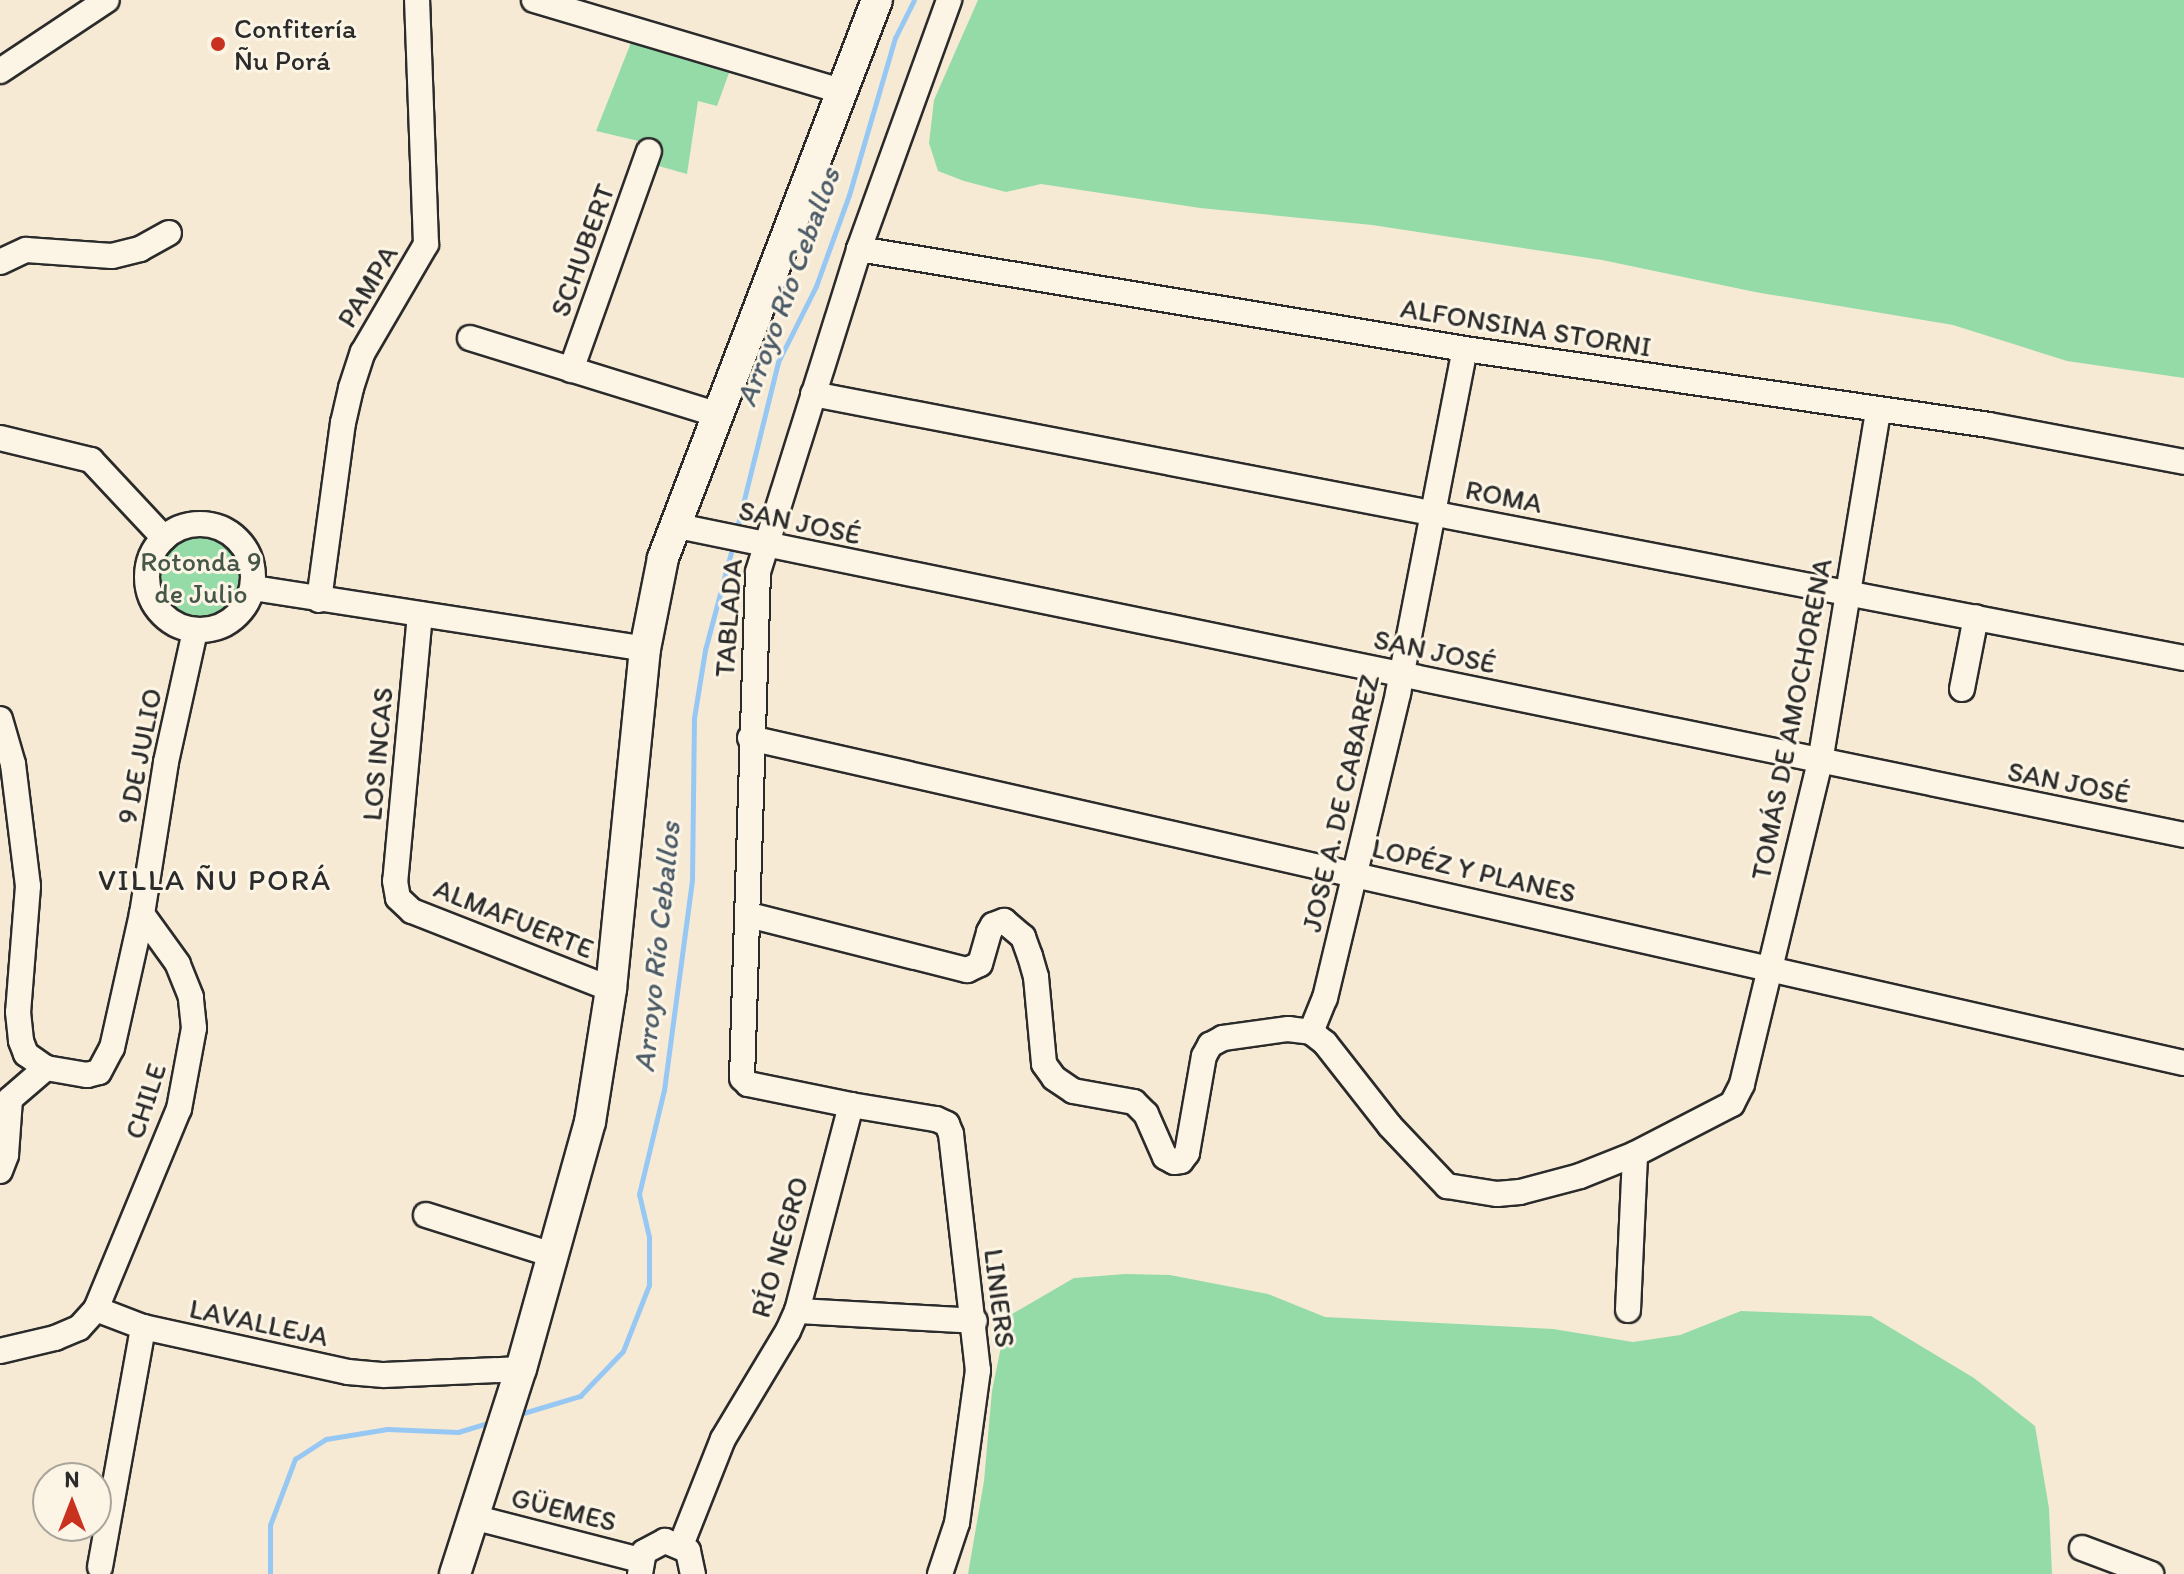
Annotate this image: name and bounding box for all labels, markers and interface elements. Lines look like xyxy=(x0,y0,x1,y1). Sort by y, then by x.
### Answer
place label: Confitería Ñu Porá xyxy=(234,11,357,77)
marker: Confitería Ñu Porá xyxy=(209,35,227,53)
water label: Arroyo Río Ceballos xyxy=(728,163,848,411)
street label: SCHUBERT xyxy=(543,179,621,321)
street label: PAMPA xyxy=(329,239,405,333)
street label: ALFONSINA STORNI xyxy=(1400,291,1652,363)
street label: ROMA xyxy=(1463,472,1545,520)
street label: SAN JOSÉ xyxy=(736,493,864,551)
park label: Rotonda 9 de Julio xyxy=(140,544,262,610)
street label: TOMÁS DE AMOCHORENA xyxy=(1743,556,1839,882)
street label: TABLADA xyxy=(707,558,749,678)
street label: SAN JOSÉ xyxy=(1371,622,1499,680)
street label: JOSE A. DE CABAREZ xyxy=(1294,671,1386,935)
street label: LOS INCAS xyxy=(354,684,400,824)
street label: 9 DE JULIO xyxy=(110,686,168,826)
street label: SAN JOSÉ xyxy=(2005,754,2133,810)
water label: Arroyo Río Ceballos xyxy=(626,820,688,1074)
street label: LOPÉZ Y PLANES xyxy=(1369,830,1579,910)
district label: VILLA ÑU PORÁ xyxy=(98,862,332,898)
street label: ALMAFUERTE xyxy=(429,871,599,965)
street label: CHILE xyxy=(117,1059,173,1143)
street label: RÍO NEGRO xyxy=(743,1173,815,1321)
street label: LINIERS xyxy=(977,1247,1023,1349)
street label: LAVALLEJA xyxy=(187,1291,331,1353)
north arrow xyxy=(32,1462,112,1542)
text: N xyxy=(65,1466,79,1493)
street label: GÜEMES xyxy=(508,1480,620,1538)

